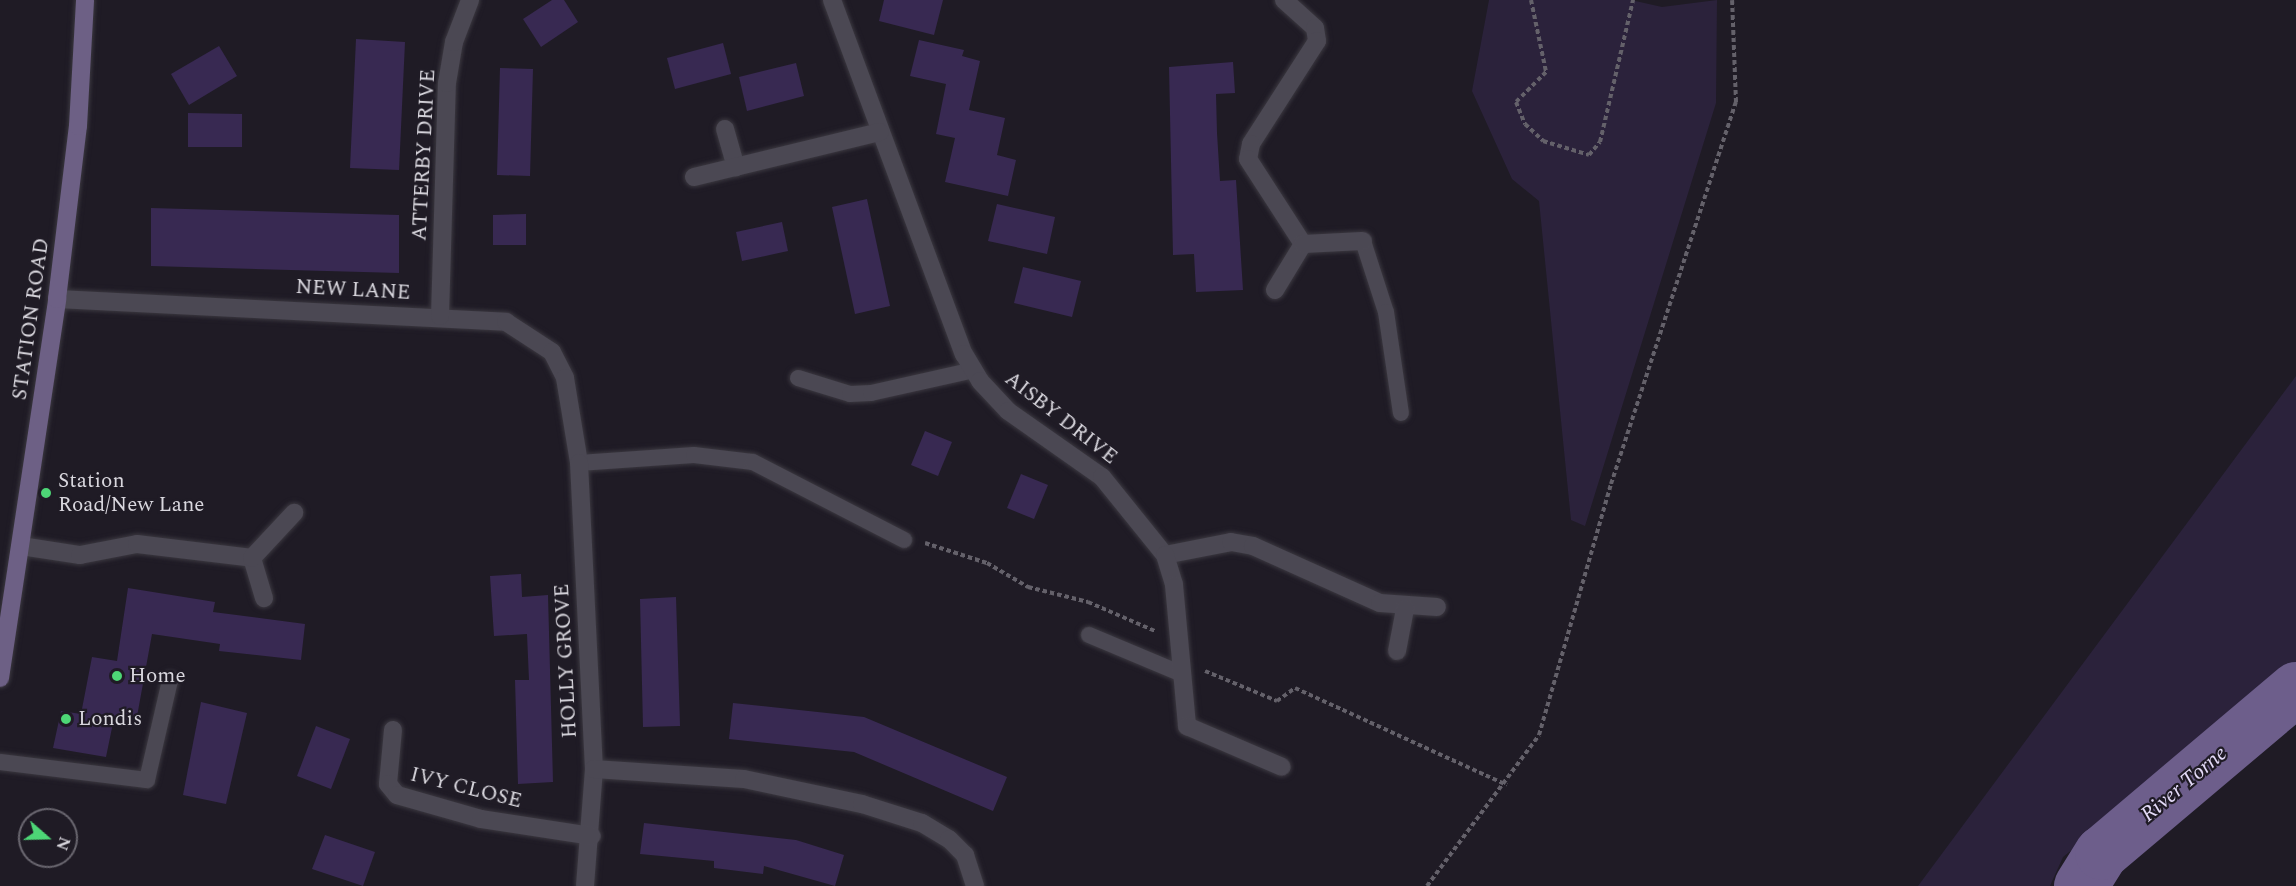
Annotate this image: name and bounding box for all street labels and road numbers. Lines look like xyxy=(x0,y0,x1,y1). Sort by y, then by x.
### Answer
street label: ATTERBY DRIVE xyxy=(407,68,441,242)
street label: STATION ROAD xyxy=(7,236,55,402)
street label: NEW LANE xyxy=(295,274,411,306)
street label: AISBY DRIVE xyxy=(1000,366,1122,470)
street label: HOLLY GROVE xyxy=(549,583,583,739)
street label: IVY CLOSE xyxy=(408,762,524,814)

